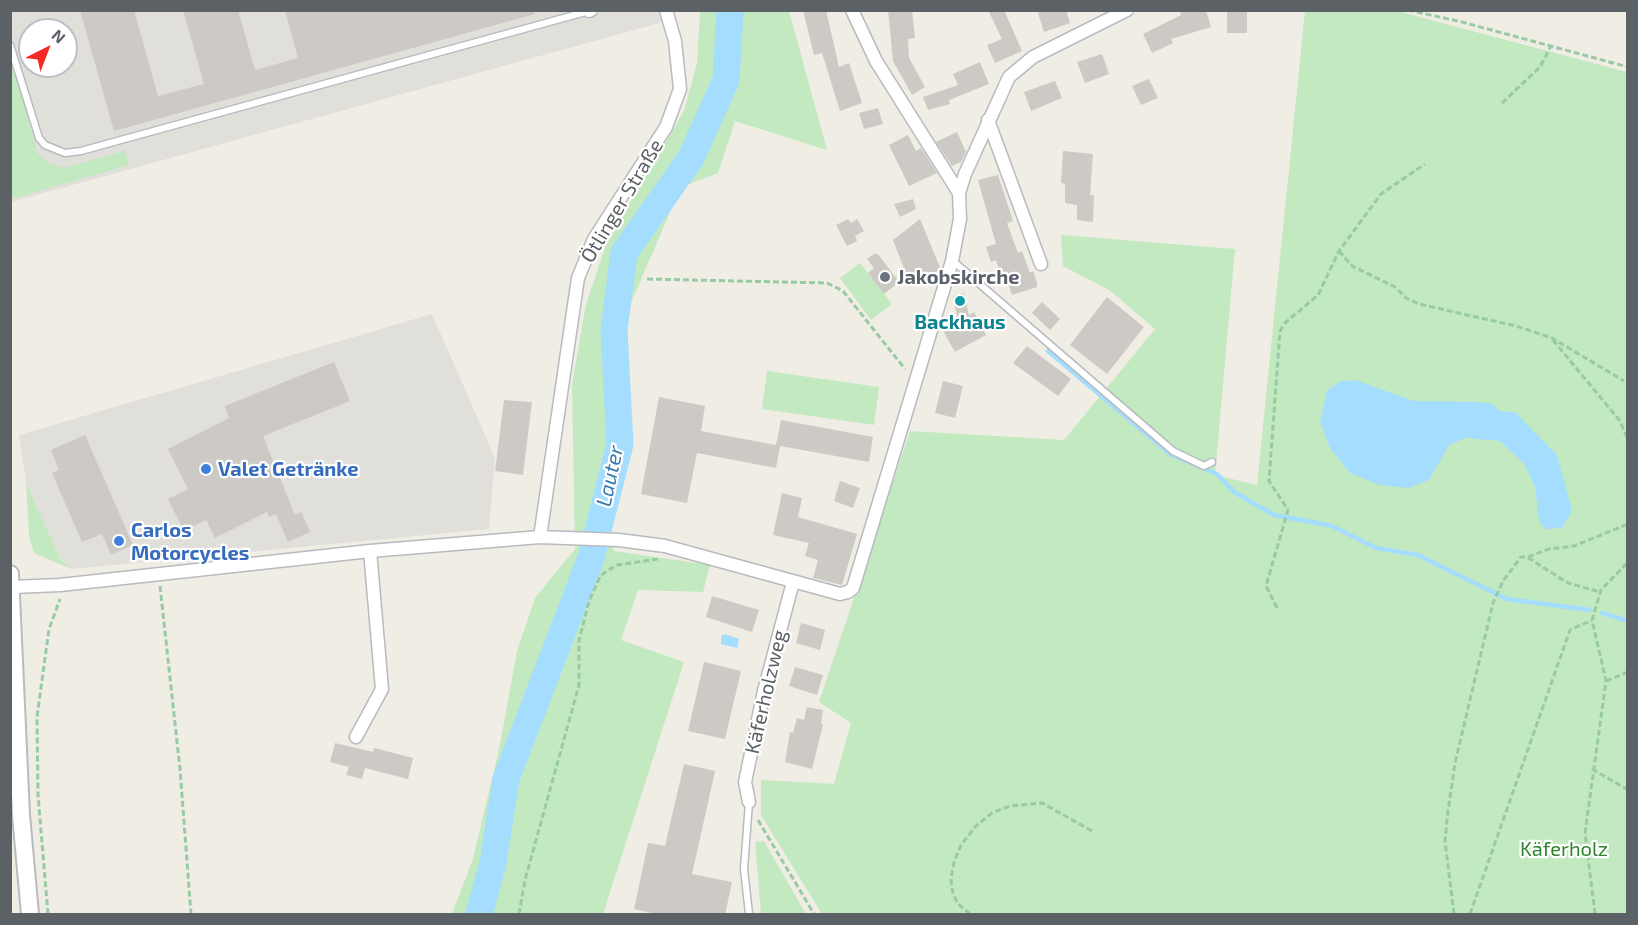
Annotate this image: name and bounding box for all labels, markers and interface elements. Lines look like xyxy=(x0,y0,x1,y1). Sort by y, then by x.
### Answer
north arrow xyxy=(18,18,78,78)
text: N xyxy=(48,25,70,47)
street label: Ötlinger Straße xyxy=(576,135,668,267)
place label: Jakobskirche xyxy=(897,265,1019,289)
marker: Jakobskirche xyxy=(878,270,892,284)
marker: Backhaus xyxy=(953,294,967,308)
place label: Backhaus xyxy=(914,310,1006,334)
water label: Lauter xyxy=(591,443,629,509)
place label: Valet Getränke xyxy=(218,457,358,481)
marker: Valet Getränke xyxy=(199,462,213,476)
place label: Carlos Motorcycles xyxy=(131,518,249,565)
marker: Carlos Motorcycles xyxy=(112,534,126,548)
street label: Käferholzweg xyxy=(740,628,792,756)
park label: Käferholz xyxy=(1520,837,1608,861)

